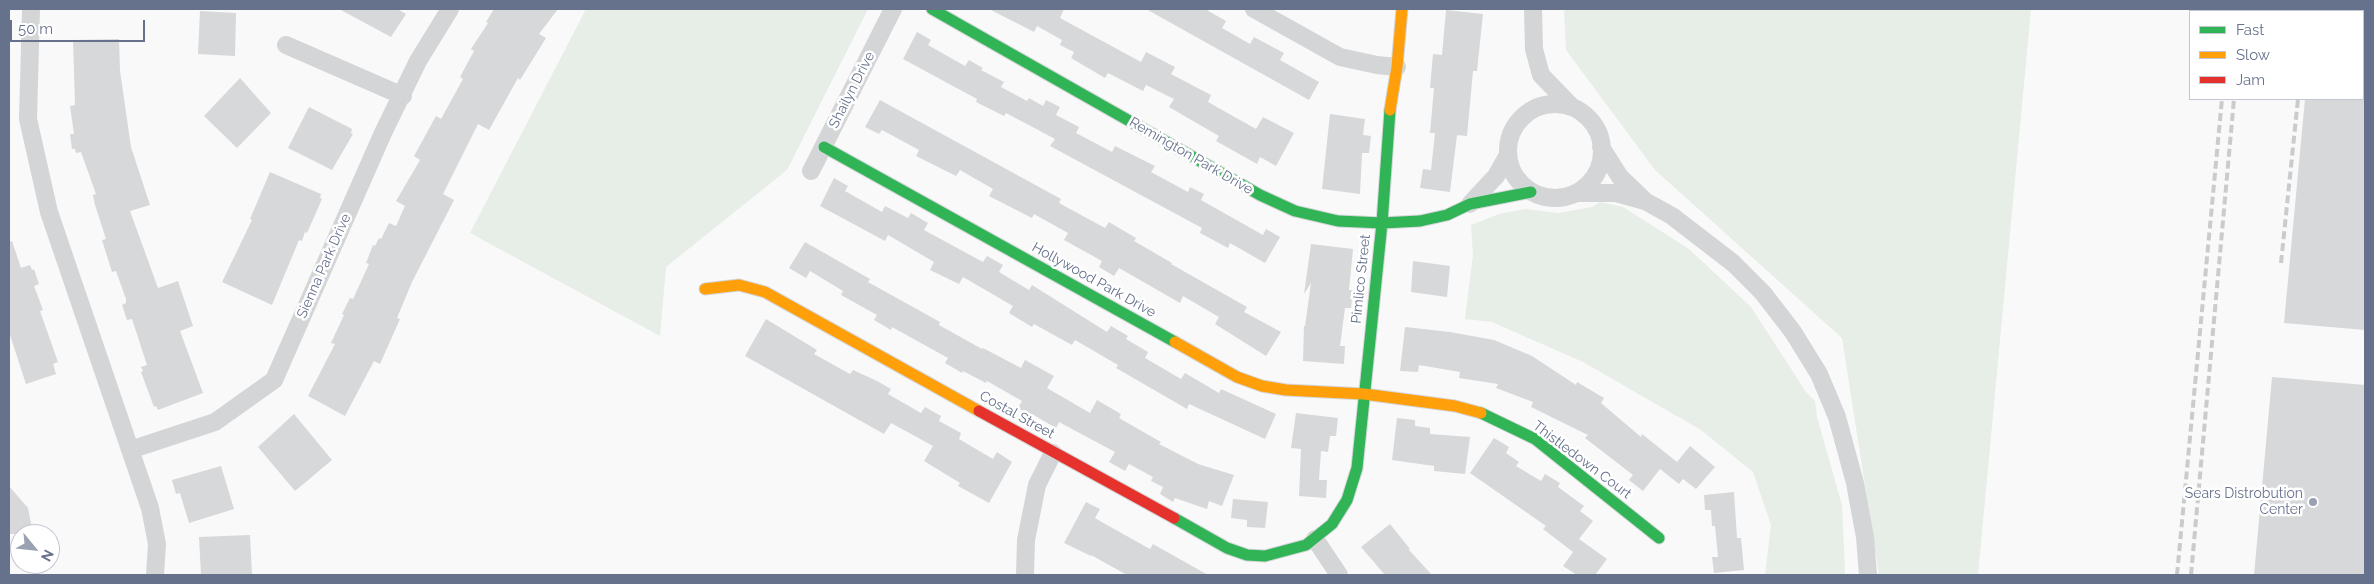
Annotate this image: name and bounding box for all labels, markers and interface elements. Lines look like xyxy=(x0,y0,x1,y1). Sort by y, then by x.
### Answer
scale bar xyxy=(12,10,148,42)
legend xyxy=(2189,10,2364,100)
text: 50 m xyxy=(18,20,53,38)
text: Fast xyxy=(2236,21,2264,39)
text: Slow xyxy=(2236,46,2270,64)
street label: Shailyn Drive xyxy=(826,49,878,131)
text: Jam xyxy=(2236,71,2265,89)
street label: Remington Park Drive xyxy=(1126,114,1256,198)
street label: Sienna Park Drive xyxy=(293,211,355,321)
street label: Pimlico Street xyxy=(1348,233,1374,325)
street label: Hollywood Park Drive xyxy=(1029,239,1159,321)
street label: Costal Street xyxy=(977,387,1057,443)
street label: Thistledown Court xyxy=(1529,417,1635,503)
place label: Sears Distrobution Center xyxy=(2185,486,2303,518)
marker: Sears Distrobution Center xyxy=(2307,496,2319,508)
north arrow xyxy=(10,524,60,574)
text: N xyxy=(38,547,57,564)

